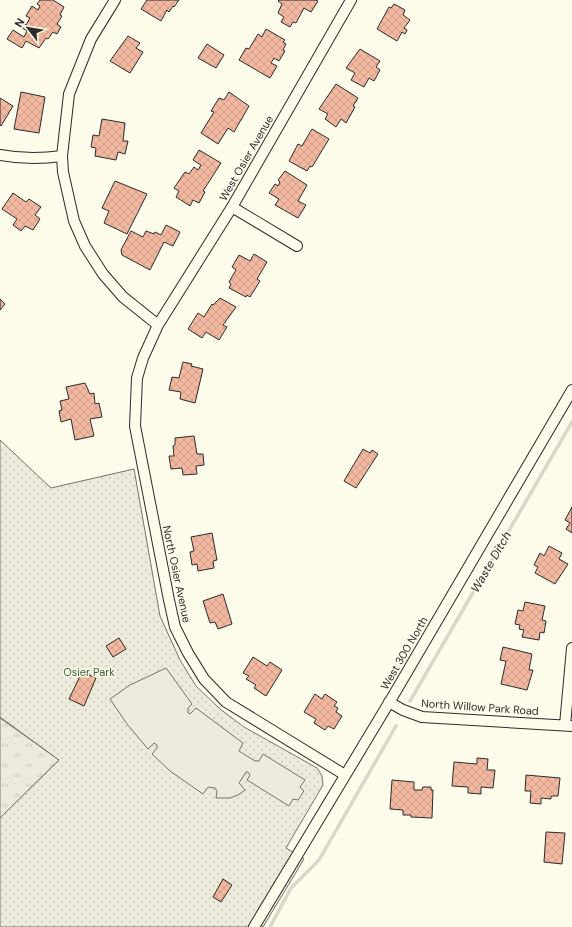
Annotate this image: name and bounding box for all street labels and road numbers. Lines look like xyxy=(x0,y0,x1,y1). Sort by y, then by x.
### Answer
street label: West Osier Avenue xyxy=(216,113,276,203)
street label: North Osier Avenue xyxy=(160,524,194,624)
street label: West 300 North xyxy=(377,614,431,692)
street label: North Willow Park Road xyxy=(421,696,539,718)

